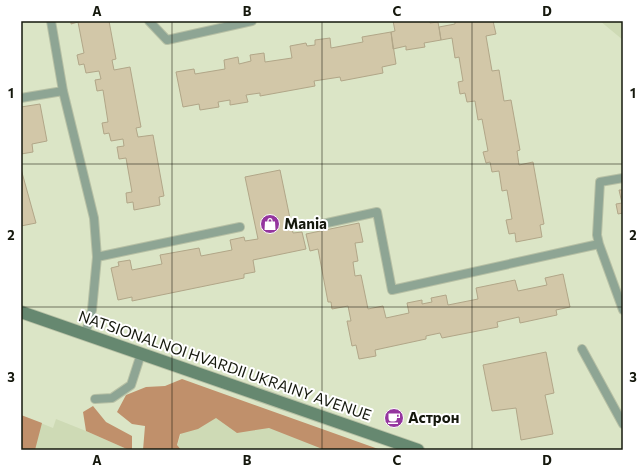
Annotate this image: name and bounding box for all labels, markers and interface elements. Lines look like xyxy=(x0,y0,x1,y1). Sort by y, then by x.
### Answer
text: A xyxy=(92,3,102,19)
text: B xyxy=(243,3,252,19)
text: C xyxy=(393,3,402,19)
text: D xyxy=(542,3,552,19)
text: 1 xyxy=(8,85,14,101)
text: 1 xyxy=(630,85,636,101)
shop icon: Mania xyxy=(259,213,281,235)
place label: Mania xyxy=(284,214,327,232)
text: 2 xyxy=(7,227,15,243)
text: 2 xyxy=(629,227,637,243)
street label: NATSIONALNOI HVARDII UKRAINY AVENUE xyxy=(77,306,374,424)
text: 3 xyxy=(7,369,15,385)
text: 3 xyxy=(629,369,637,385)
cafe icon: Астрон xyxy=(383,407,405,429)
place label: Астрон xyxy=(408,408,459,426)
text: A xyxy=(92,452,102,468)
text: B xyxy=(243,452,252,468)
text: C xyxy=(393,452,402,468)
text: D xyxy=(542,452,552,468)

